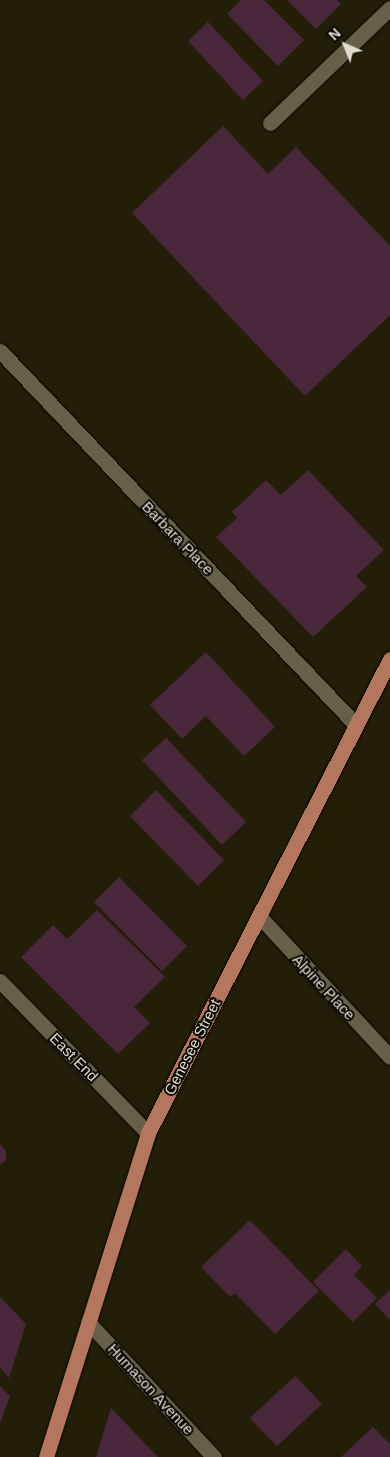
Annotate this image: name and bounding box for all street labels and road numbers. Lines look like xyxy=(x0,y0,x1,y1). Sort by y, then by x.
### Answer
street label: Barbara Place xyxy=(139,498,217,578)
street label: Alpine Place xyxy=(289,950,359,1024)
street label: Genesee Street xyxy=(160,996,224,1098)
street label: East End xyxy=(46,1029,102,1085)
street label: Humason Avenue xyxy=(104,1339,198,1439)

